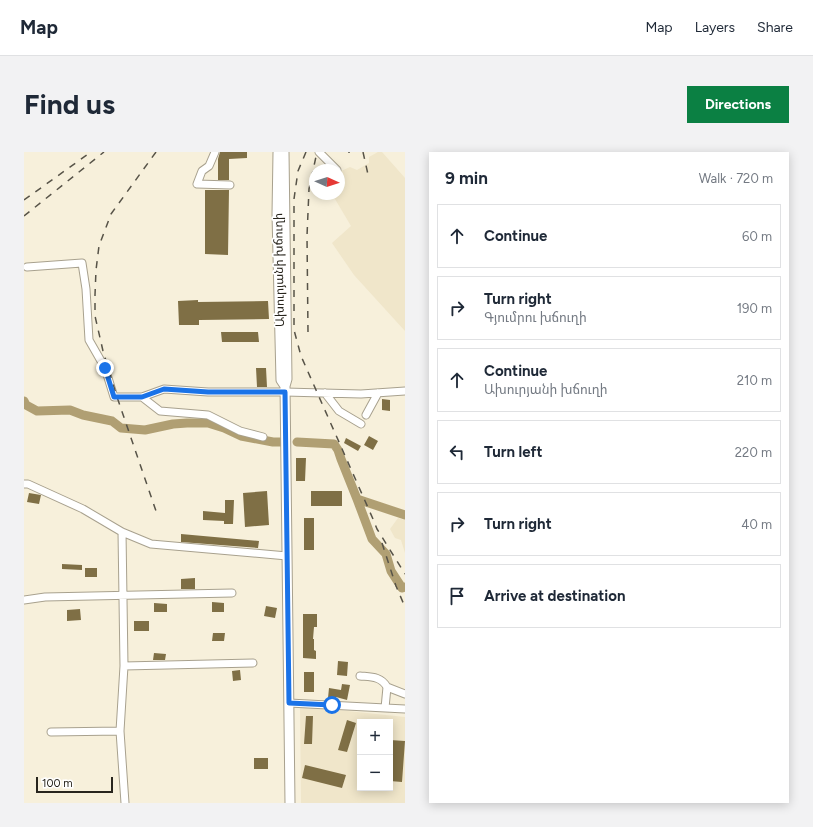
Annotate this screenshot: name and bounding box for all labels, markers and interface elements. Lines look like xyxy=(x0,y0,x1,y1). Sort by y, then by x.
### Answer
text: Map xyxy=(20,16,58,39)
text: Map xyxy=(645,19,673,36)
text: Layers xyxy=(695,19,735,36)
text: Share xyxy=(757,19,793,36)
button: Directions xyxy=(687,86,789,123)
text: Find us xyxy=(24,87,115,121)
north arrow xyxy=(309,164,345,200)
text: 9 min xyxy=(445,168,488,188)
text: Walk · 720 m xyxy=(699,171,773,186)
street label: Ախուրյանի խճուղի xyxy=(271,213,287,327)
icon: ahead xyxy=(446,225,468,247)
text: Continue xyxy=(484,227,547,245)
text: 60 m xyxy=(742,229,772,244)
text: Turn right xyxy=(484,290,552,308)
icon: right xyxy=(446,297,468,319)
text: 190 m xyxy=(737,301,772,316)
text: Գյումրու խճուղի xyxy=(484,310,587,325)
route end xyxy=(96,359,114,377)
text: Continue xyxy=(484,362,547,380)
icon: ahead xyxy=(446,369,468,391)
text: 210 m xyxy=(737,373,772,388)
text: Ախուրյանի խճուղի xyxy=(484,382,608,397)
icon: left xyxy=(446,441,468,463)
text: Turn left xyxy=(484,443,542,461)
text: 220 m xyxy=(735,445,772,460)
icon: right xyxy=(446,513,468,535)
text: Turn right xyxy=(484,515,552,533)
text: 40 m xyxy=(741,517,772,532)
icon: arrive xyxy=(446,585,468,607)
text: Arrive at destination xyxy=(484,587,625,605)
route start xyxy=(323,696,341,714)
map controls xyxy=(357,719,393,791)
button: + xyxy=(357,719,393,755)
button: − xyxy=(357,755,393,791)
scale bar xyxy=(36,775,113,794)
text: 100 m xyxy=(42,777,73,790)

